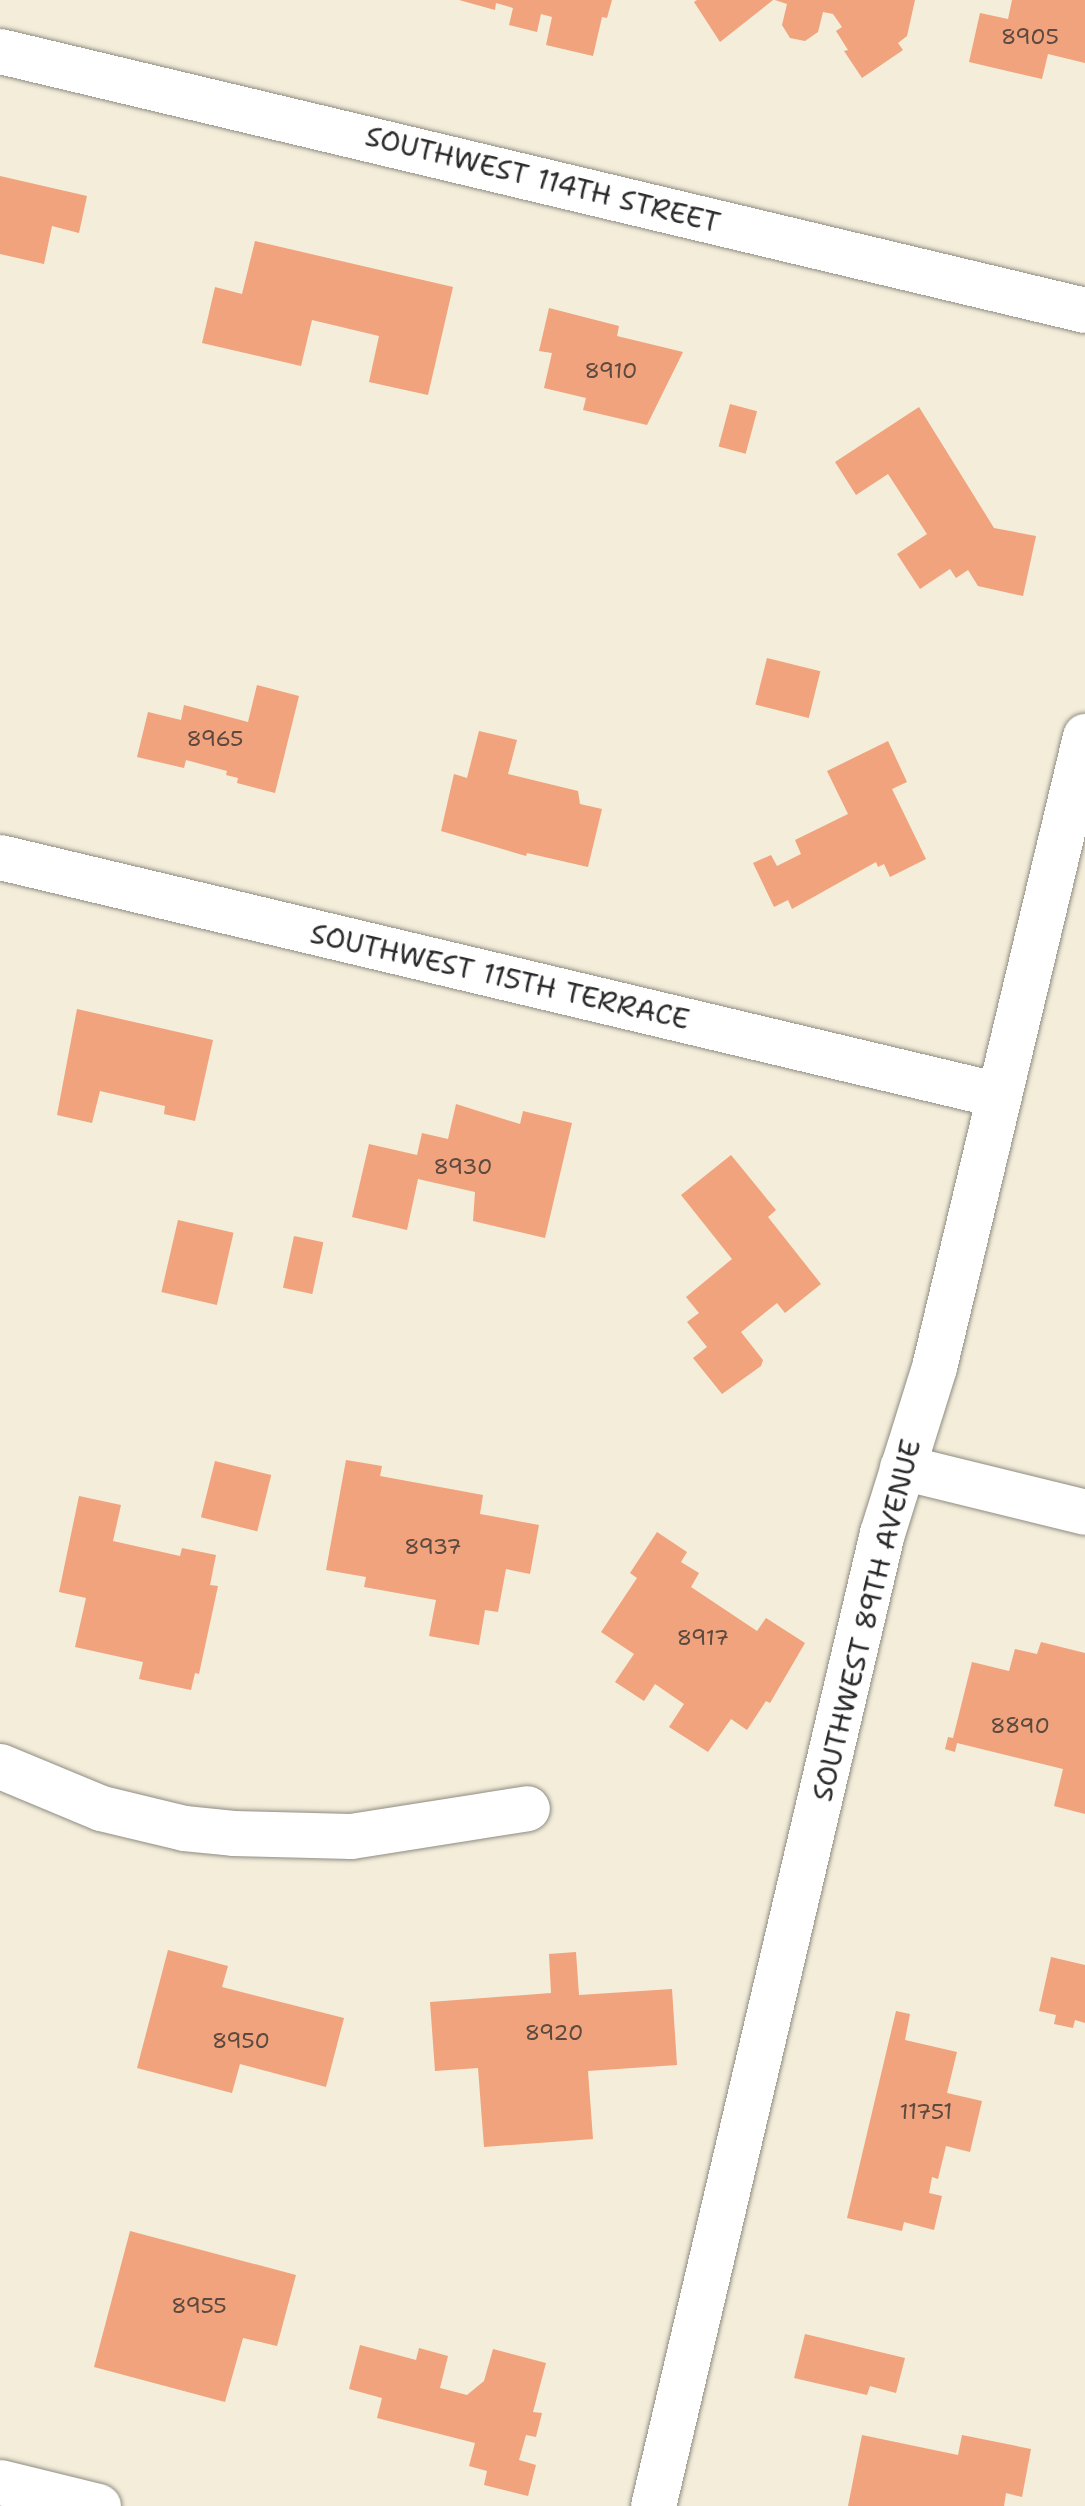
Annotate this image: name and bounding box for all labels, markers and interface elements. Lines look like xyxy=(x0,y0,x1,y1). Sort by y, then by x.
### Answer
house number: 8905 xyxy=(1001,24,1059,50)
street label: SOUTHWEST 114TH STREET xyxy=(362,119,724,239)
house number: 8910 xyxy=(585,358,637,384)
house number: 8965 xyxy=(186,726,244,752)
street label: SOUTHWEST 115TH TERRACE xyxy=(307,916,693,1036)
house number: 8930 xyxy=(434,1154,492,1180)
street label: SOUTHWEST 89TH AVENUE xyxy=(805,1436,927,1804)
house number: 8937 xyxy=(404,1534,462,1560)
house number: 8917 xyxy=(677,1625,729,1651)
house number: 8890 xyxy=(990,1713,1050,1739)
house number: 8920 xyxy=(525,2020,583,2046)
house number: 8950 xyxy=(212,2028,270,2054)
house number: 11751 xyxy=(900,2099,952,2125)
house number: 8955 xyxy=(171,2293,227,2319)

